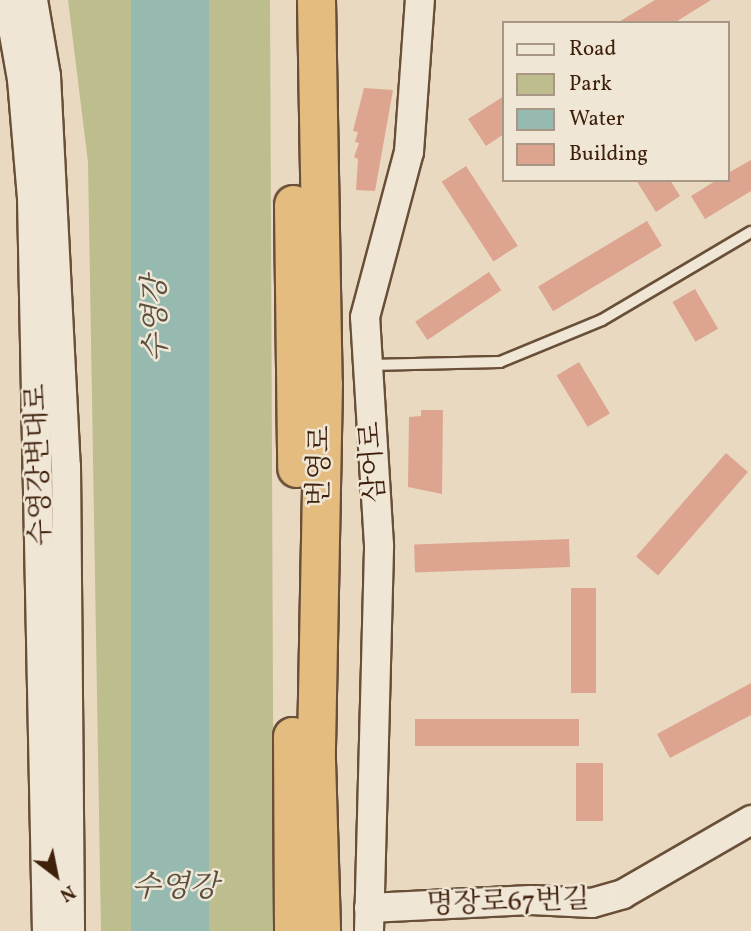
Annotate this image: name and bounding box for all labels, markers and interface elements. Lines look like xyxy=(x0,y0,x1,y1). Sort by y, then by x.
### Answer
legend xyxy=(503,21,730,182)
text: Road xyxy=(569,35,616,64)
text: Park xyxy=(569,70,612,99)
text: Water xyxy=(569,105,625,134)
text: Building xyxy=(569,140,648,169)
water label: 수영강 xyxy=(138,275,176,363)
street label: 수영강변대로 xyxy=(20,383,60,547)
street label: 삼어로 xyxy=(354,420,394,504)
street label: 번영로 xyxy=(303,425,339,507)
north arrow xyxy=(21,840,91,910)
water label: 수영강 xyxy=(132,870,218,906)
text: N xyxy=(54,878,80,907)
street label: 명장로67번길 xyxy=(426,883,590,923)

